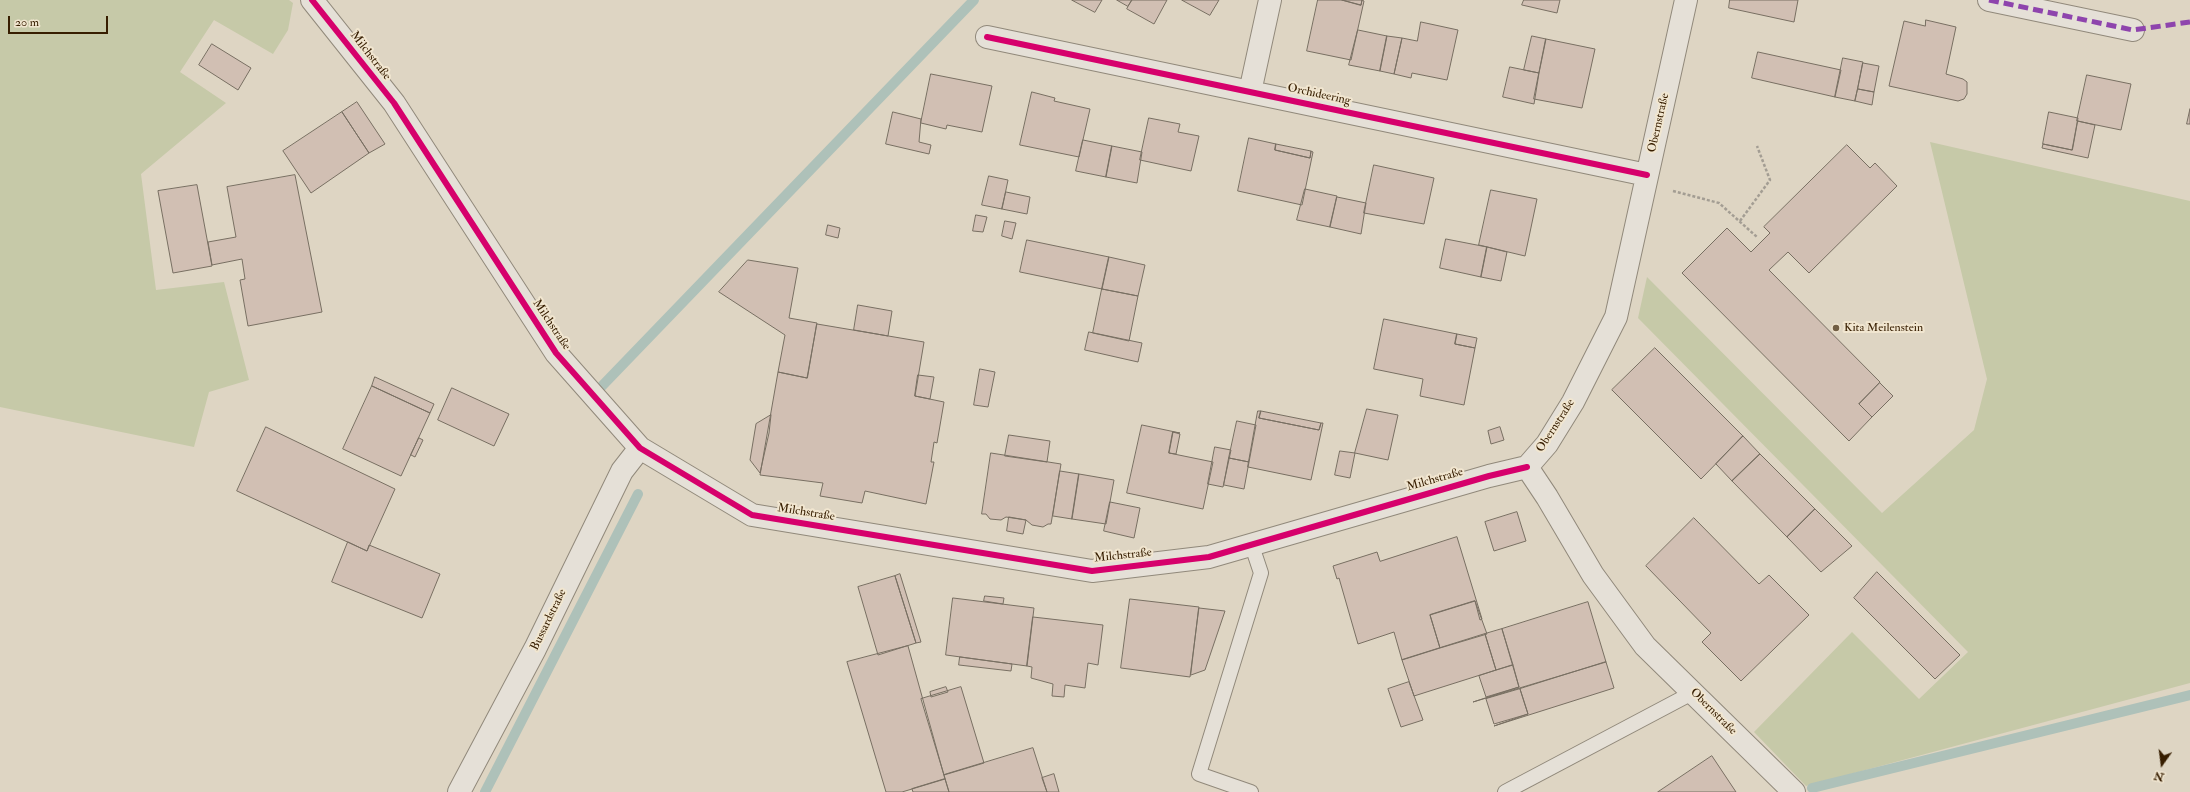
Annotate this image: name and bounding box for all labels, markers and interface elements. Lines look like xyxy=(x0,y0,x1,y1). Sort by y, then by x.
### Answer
scale bar xyxy=(10,8,110,34)
text: 20 m xyxy=(15,15,39,30)
street label: Milchstraße xyxy=(347,29,393,83)
street label: Orchideering xyxy=(1286,81,1352,109)
street label: Obernstraße xyxy=(1645,92,1673,154)
street label: Milchstraße xyxy=(529,297,573,353)
place label: Kita Meilenstein xyxy=(1844,321,1923,335)
marker: Kita Meilenstein xyxy=(1831,323,1841,333)
street label: Obernstraße xyxy=(1534,397,1578,455)
street label: Milchstraße xyxy=(1405,465,1465,495)
street label: Milchstraße xyxy=(776,501,836,525)
street label: Milchstraße xyxy=(1093,546,1153,566)
street label: Bussardstraße xyxy=(528,587,570,653)
street label: Obernstraße xyxy=(1687,686,1739,738)
north arrow xyxy=(2142,744,2182,784)
text: N xyxy=(2153,769,2165,784)

